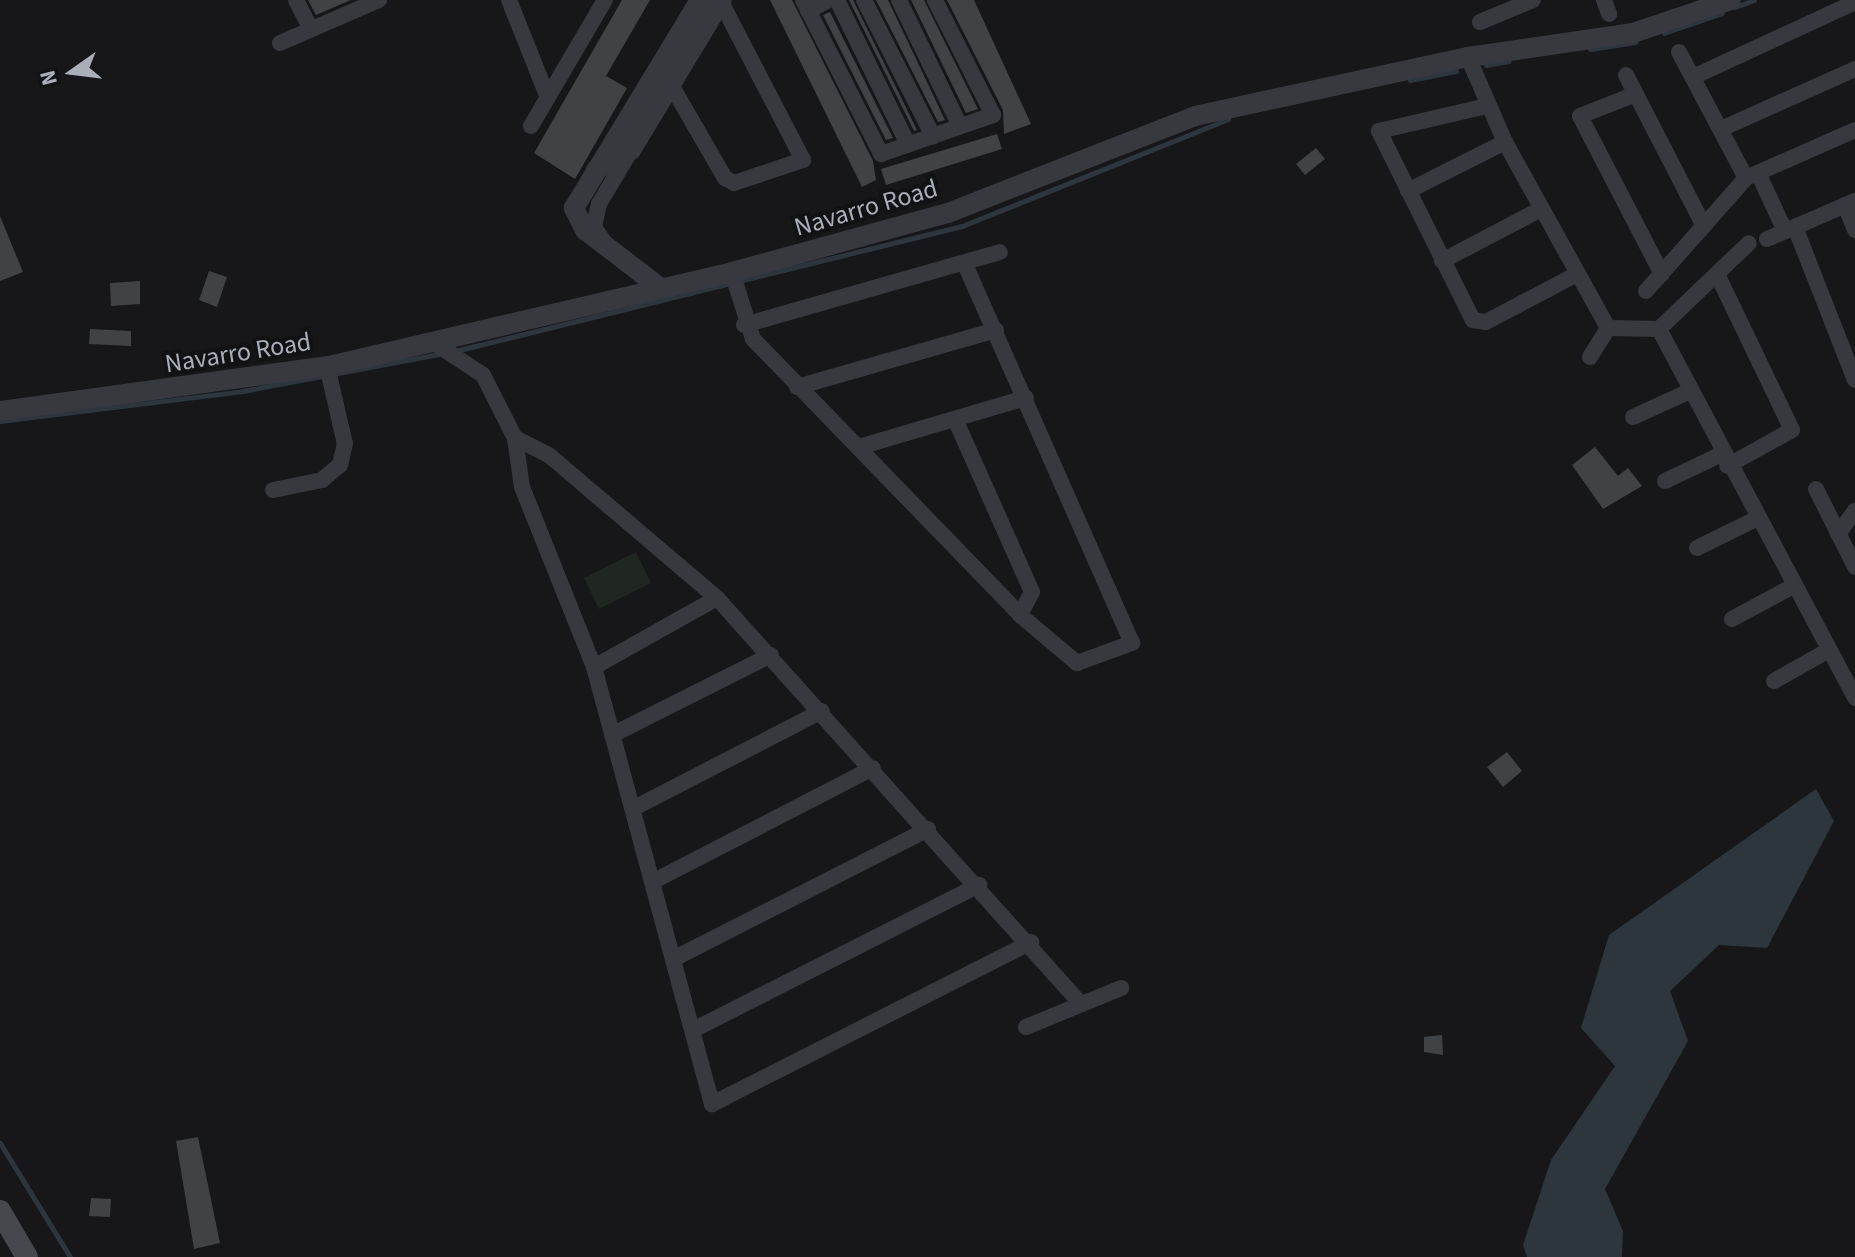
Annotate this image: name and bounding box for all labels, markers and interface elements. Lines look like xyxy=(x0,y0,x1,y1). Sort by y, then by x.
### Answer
north arrow xyxy=(32,32,112,112)
text: N xyxy=(31,67,66,89)
street label: Navarro Road xyxy=(791,173,941,243)
street label: Navarro Road xyxy=(163,326,313,380)

